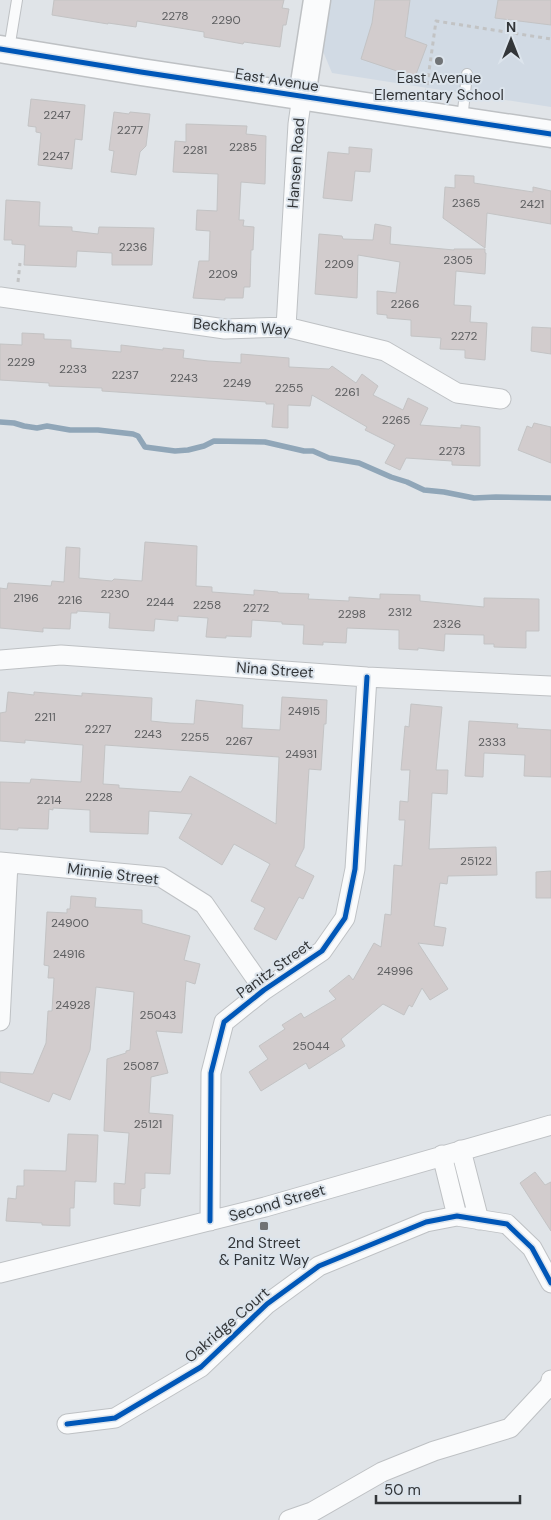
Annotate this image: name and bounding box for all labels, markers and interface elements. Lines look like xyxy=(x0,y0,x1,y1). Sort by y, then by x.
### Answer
house number: 2278 xyxy=(161,8,189,24)
house number: 2290 xyxy=(211,12,241,28)
north arrow xyxy=(486,15,536,65)
text: N xyxy=(506,18,516,36)
marker: East Avenue Elementary School xyxy=(433,55,445,67)
street label: East Avenue xyxy=(234,63,320,97)
place label: East Avenue Elementary School xyxy=(374,68,504,105)
house number: 2247 xyxy=(43,107,71,123)
street label: Hansen Road xyxy=(283,117,309,209)
house number: 2277 xyxy=(117,122,143,138)
house number: 2285 xyxy=(229,139,257,155)
house number: 2281 xyxy=(183,142,207,158)
house number: 2247 xyxy=(42,148,70,164)
house number: 2365 xyxy=(452,195,480,211)
house number: 2421 xyxy=(520,196,544,212)
house number: 2236 xyxy=(119,239,147,255)
house number: 2305 xyxy=(443,252,473,268)
house number: 2209 xyxy=(324,256,354,272)
house number: 2209 xyxy=(208,266,238,282)
house number: 2266 xyxy=(391,296,419,312)
street label: Beckham Way xyxy=(192,314,292,340)
house number: 2272 xyxy=(451,328,477,344)
house number: 2229 xyxy=(7,354,35,370)
house number: 2233 xyxy=(59,361,87,377)
house number: 2237 xyxy=(111,367,139,383)
house number: 2243 xyxy=(170,370,198,386)
house number: 2249 xyxy=(223,375,251,391)
house number: 2255 xyxy=(275,380,303,396)
house number: 2261 xyxy=(334,384,360,400)
house number: 2265 xyxy=(382,412,410,428)
house number: 2273 xyxy=(439,443,465,459)
house number: 2230 xyxy=(100,586,130,602)
house number: 2196 xyxy=(13,590,39,606)
house number: 2216 xyxy=(57,592,83,608)
house number: 2244 xyxy=(146,594,174,610)
house number: 2258 xyxy=(193,597,221,613)
house number: 2272 xyxy=(243,600,269,616)
house number: 2312 xyxy=(388,604,412,620)
house number: 2298 xyxy=(338,606,366,622)
house number: 2326 xyxy=(433,616,461,632)
street label: Nina Street xyxy=(236,657,314,683)
house number: 24915 xyxy=(288,703,320,719)
house number: 2211 xyxy=(34,709,56,725)
house number: 2227 xyxy=(85,721,111,737)
house number: 2243 xyxy=(134,726,162,742)
house number: 2255 xyxy=(181,729,209,745)
house number: 2267 xyxy=(225,733,253,749)
house number: 2333 xyxy=(478,734,506,750)
house number: 24931 xyxy=(285,746,317,762)
house number: 2228 xyxy=(85,789,113,805)
house number: 2214 xyxy=(37,792,61,808)
house number: 25122 xyxy=(460,853,492,869)
street label: Minnie Street xyxy=(66,858,160,890)
house number: 24900 xyxy=(51,915,89,931)
street label: Panitz Street xyxy=(233,935,316,1003)
house number: 24916 xyxy=(53,946,85,962)
house number: 24996 xyxy=(377,963,413,979)
house number: 24928 xyxy=(55,997,91,1013)
house number: 25043 xyxy=(140,1007,176,1023)
house number: 25044 xyxy=(292,1038,330,1054)
house number: 25087 xyxy=(123,1058,159,1074)
house number: 25121 xyxy=(134,1116,162,1132)
street label: Second Street xyxy=(227,1180,328,1226)
marker: 2nd Street & Panitz Way xyxy=(258,1220,270,1232)
place label: 2nd Street & Panitz Way xyxy=(219,1233,310,1270)
street label: Oakridge Court xyxy=(180,1283,274,1367)
scale bar xyxy=(376,1472,520,1504)
text: 50 m xyxy=(384,1480,421,1500)

